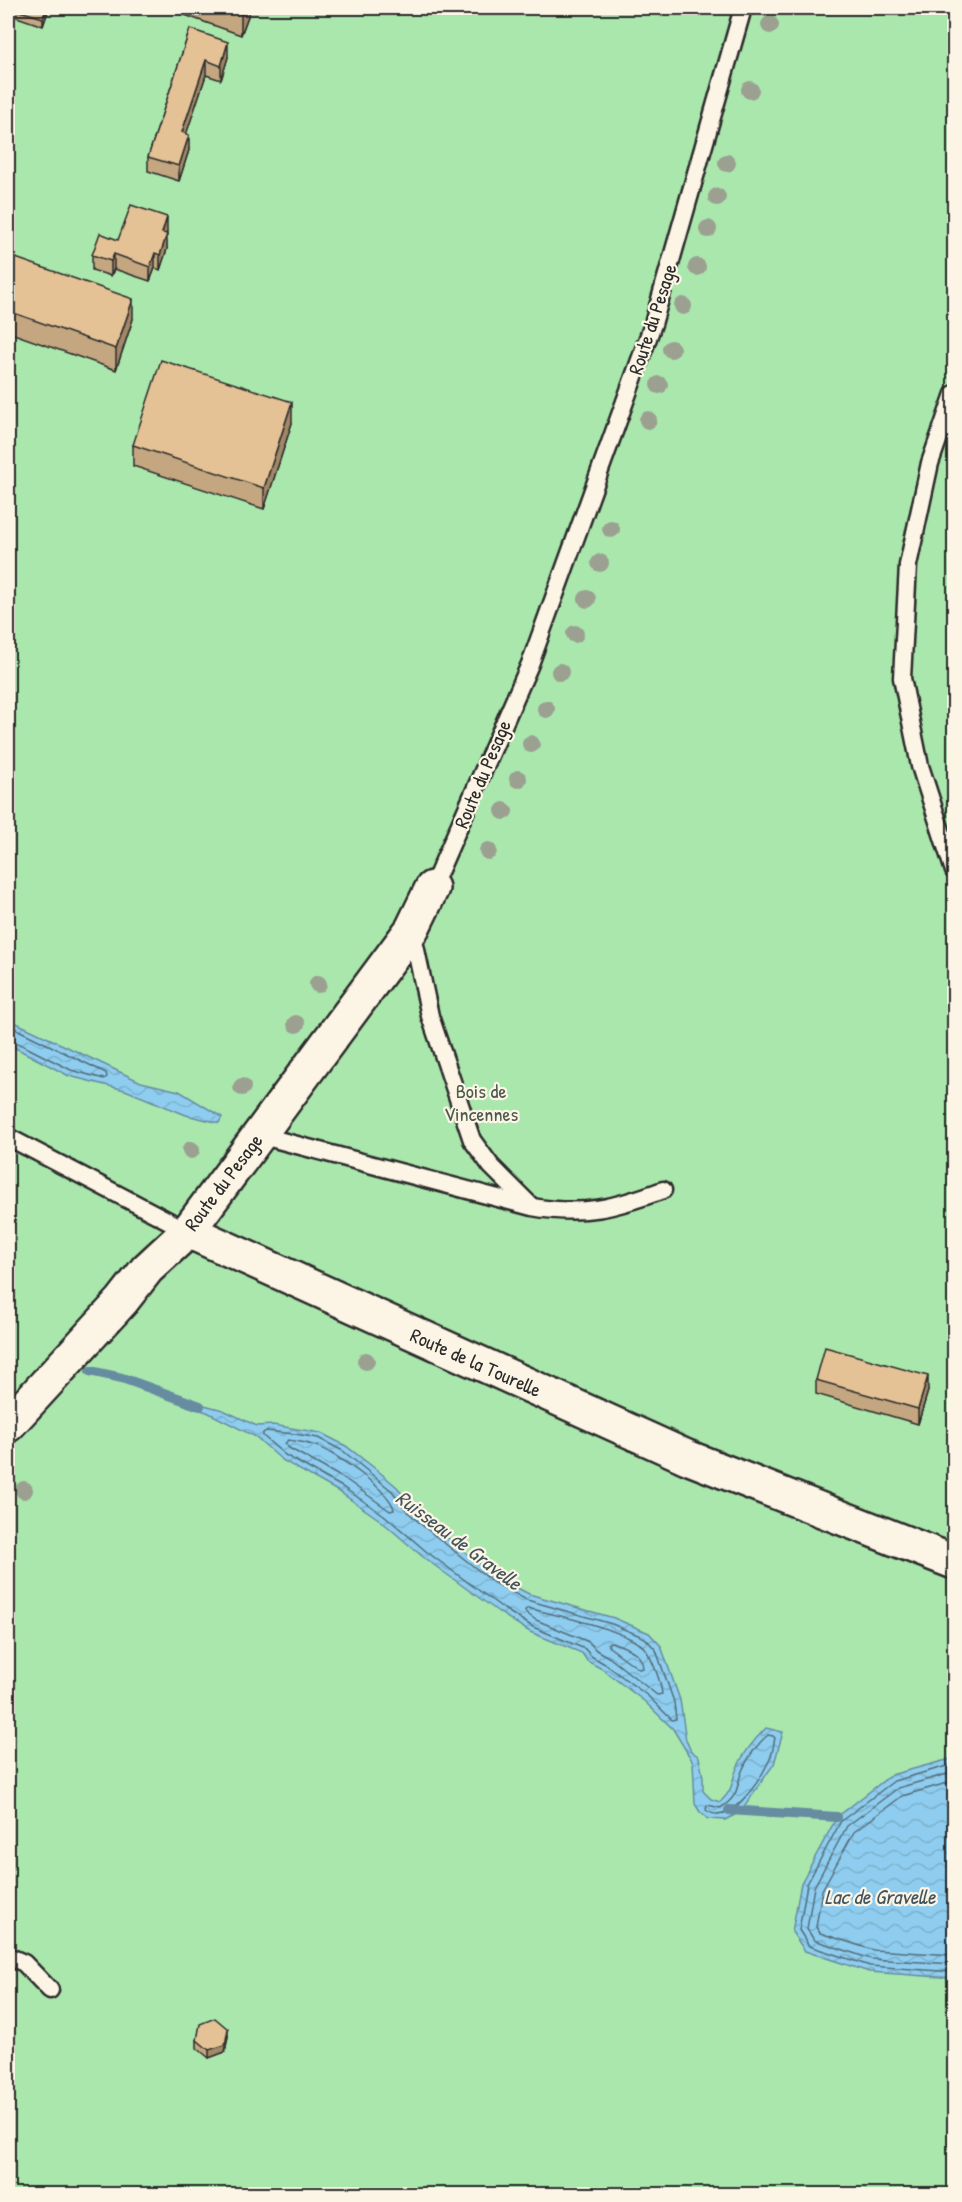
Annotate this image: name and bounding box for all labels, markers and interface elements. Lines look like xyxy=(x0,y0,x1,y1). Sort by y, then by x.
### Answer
street label: Route du Pesage xyxy=(621,260,683,378)
street label: Route du Pesage xyxy=(447,716,517,832)
park label: Bois de Vincennes xyxy=(444,1077,518,1127)
street label: Route du Pesage xyxy=(178,1128,268,1236)
street label: Route de la Tourelle xyxy=(406,1321,546,1403)
water label: Ruisseau de Gravelle xyxy=(390,1483,529,1598)
water label: Lac de Gravelle xyxy=(825,1882,937,1911)

